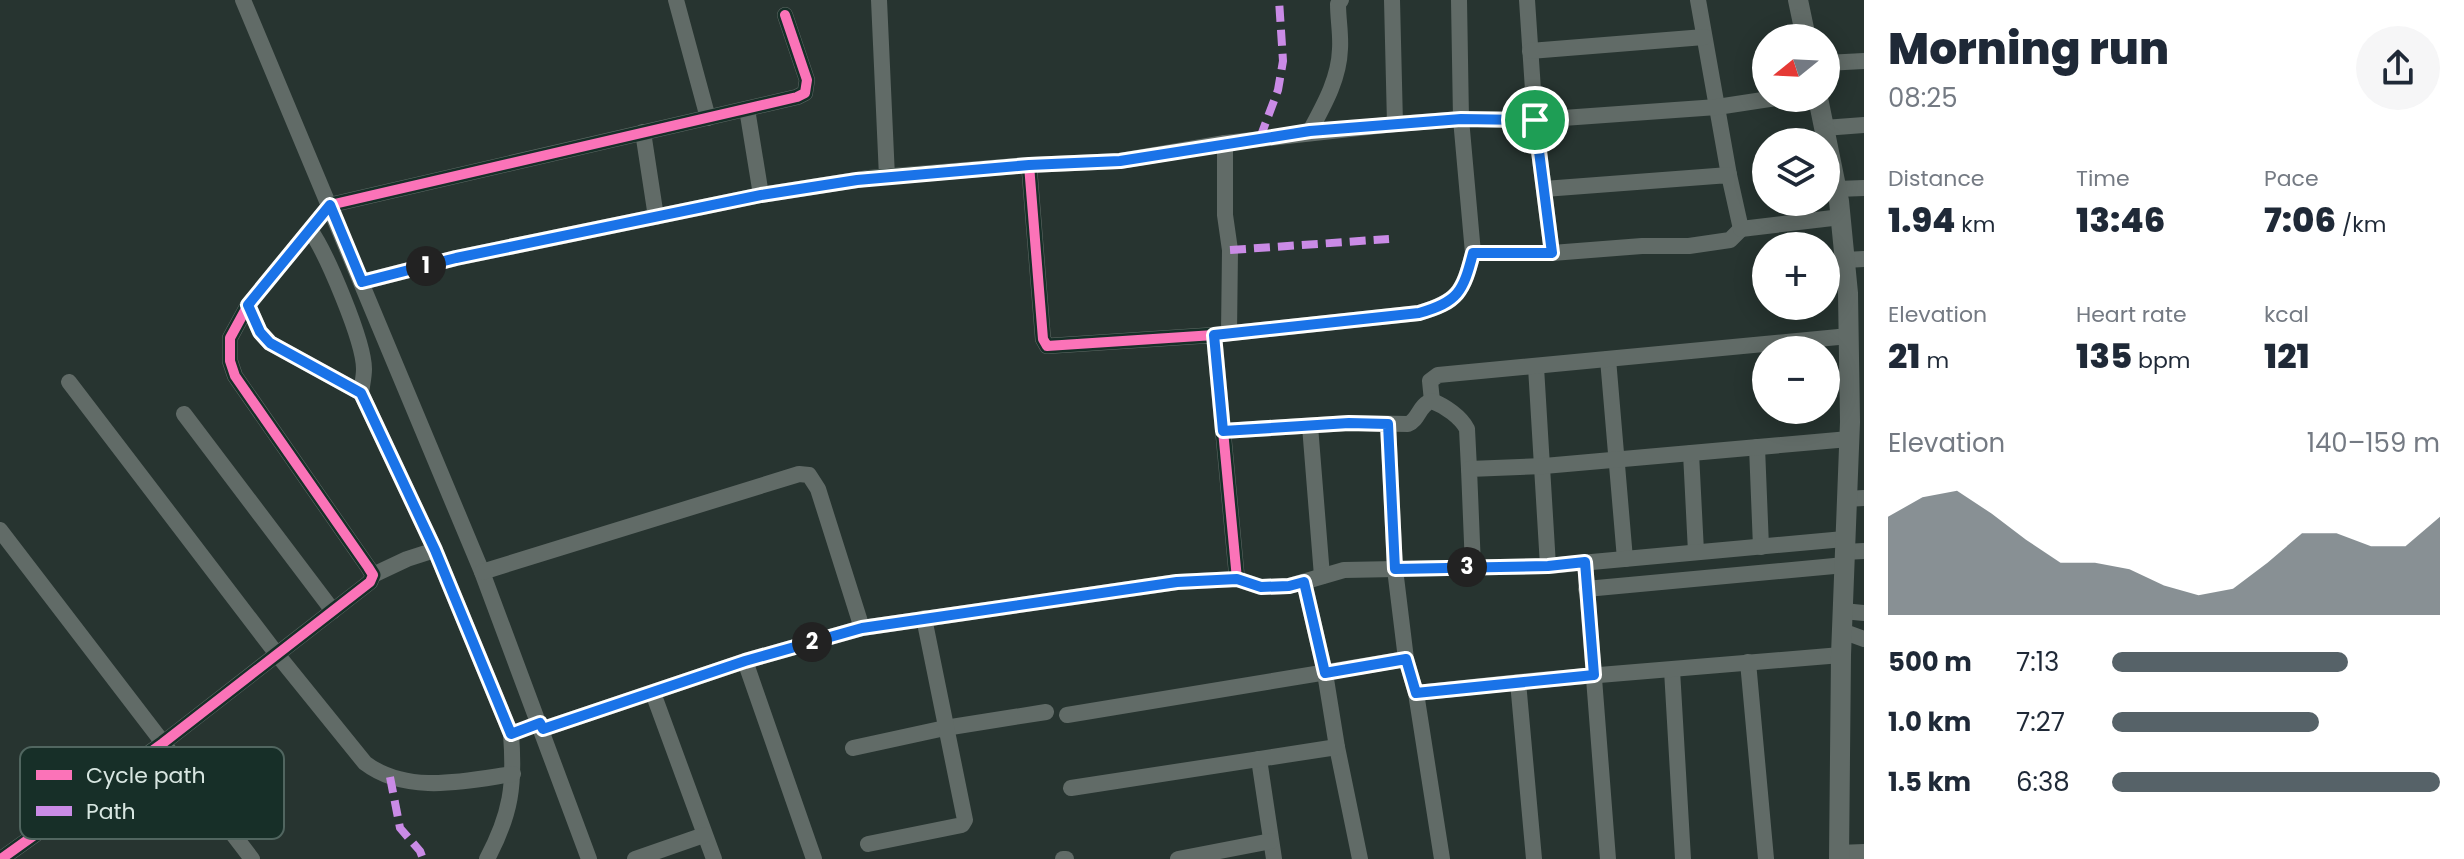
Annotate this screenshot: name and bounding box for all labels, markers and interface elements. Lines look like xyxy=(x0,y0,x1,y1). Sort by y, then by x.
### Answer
text: Morning run xyxy=(1888,18,2169,79)
north arrow xyxy=(1752,24,1840,112)
map controls xyxy=(1752,24,1840,424)
button: share xyxy=(2356,26,2440,110)
text: 08:25 xyxy=(1888,80,1958,116)
pin xyxy=(1501,86,1569,154)
icon: arrive xyxy=(1513,98,1557,142)
button: layers xyxy=(1752,128,1840,216)
text: Distance xyxy=(1888,163,1984,194)
text: Time xyxy=(2076,163,2130,194)
text: Pace xyxy=(2264,163,2319,194)
text: 1.94 xyxy=(1888,196,1956,244)
text: 13:46 xyxy=(2076,196,2165,244)
text: 7:06 xyxy=(2264,196,2336,244)
text: km xyxy=(1956,209,1995,240)
text: /km xyxy=(2336,209,2386,240)
button: + xyxy=(1752,232,1840,320)
pin: 1 xyxy=(406,246,446,286)
text: 1 xyxy=(422,250,430,281)
text: Elevation xyxy=(1888,299,1987,330)
text: Heart rate xyxy=(2076,299,2187,330)
text: kcal xyxy=(2264,299,2309,330)
text: 21 xyxy=(1888,332,1921,380)
text: 135 xyxy=(2076,332,2132,380)
text: 121 xyxy=(2264,332,2310,380)
button: − xyxy=(1752,336,1840,424)
text: m xyxy=(1921,345,1949,376)
text: bpm xyxy=(2132,345,2190,376)
text: Elevation xyxy=(1888,425,2005,461)
text: 140–159 m xyxy=(2307,425,2440,461)
pin: 3 xyxy=(1447,547,1487,587)
text: 3 xyxy=(1460,551,1474,582)
pin: 2 xyxy=(792,622,832,662)
text: 2 xyxy=(806,626,818,657)
text: 500 m xyxy=(1888,644,1972,680)
text: 7:13 xyxy=(2016,644,2059,680)
text: 1.0 km xyxy=(1888,704,1971,740)
text: 7:27 xyxy=(2016,704,2065,740)
legend xyxy=(20,747,284,839)
text: Cycle path xyxy=(86,760,205,791)
text: 1.5 km xyxy=(1888,764,1971,800)
text: 6:38 xyxy=(2016,764,2070,800)
text: Path xyxy=(86,796,136,827)

